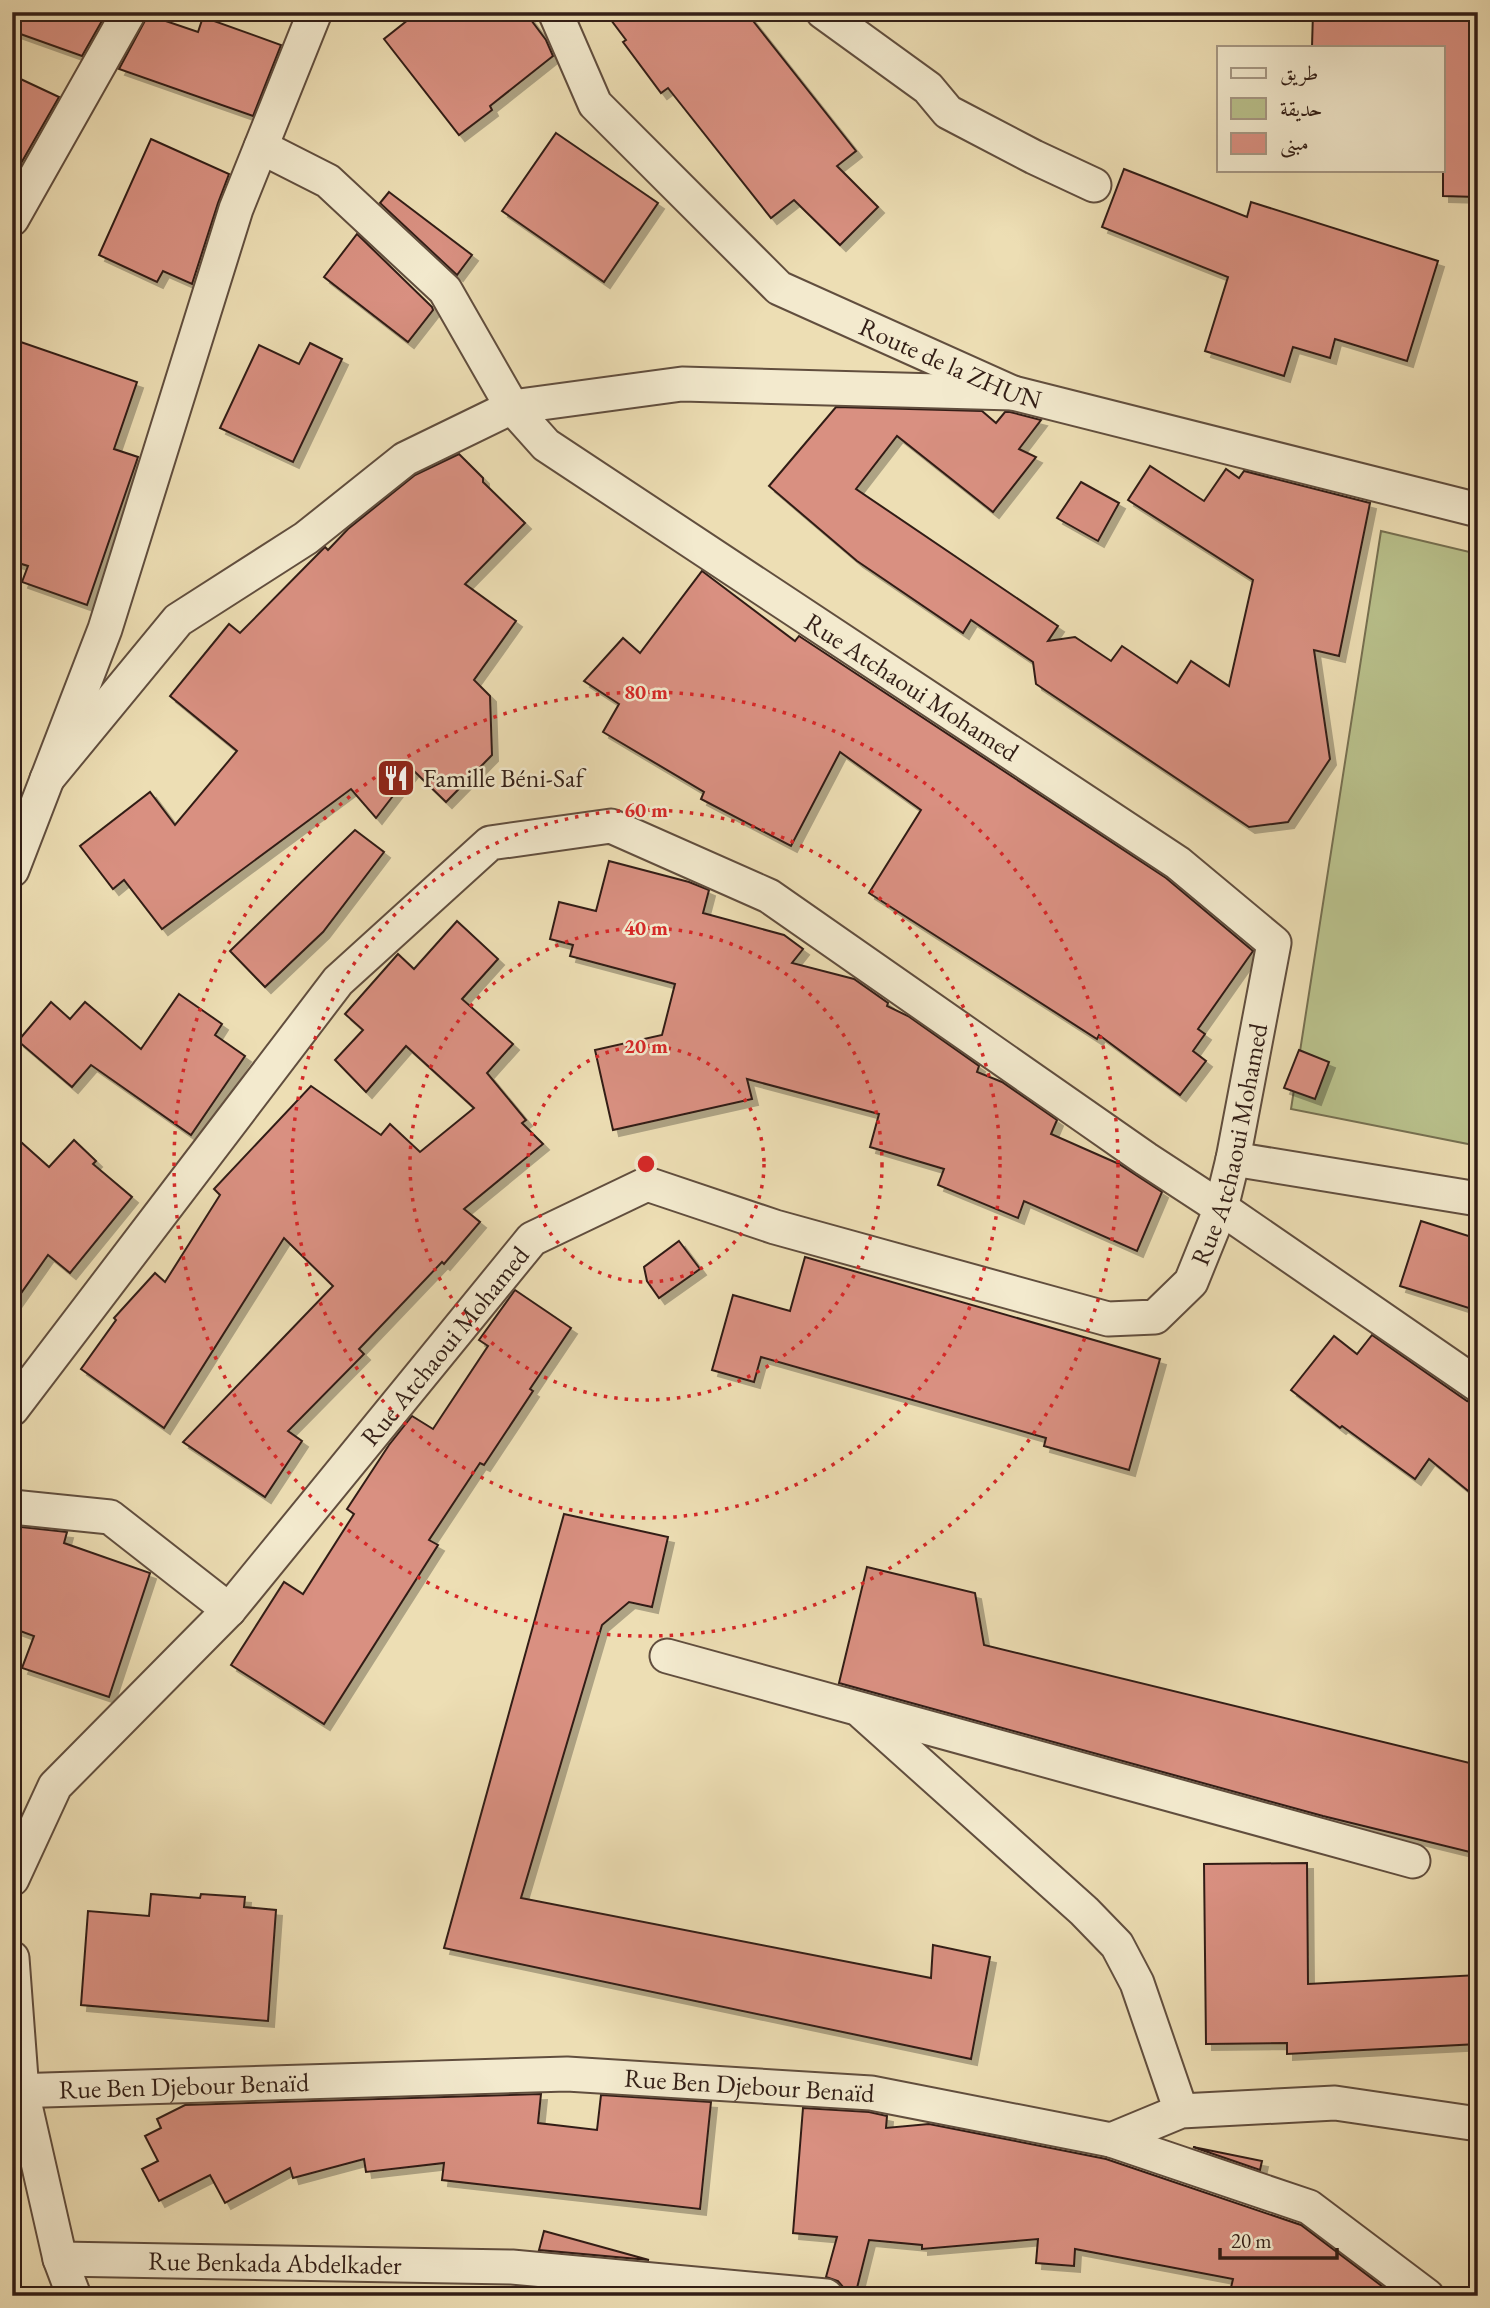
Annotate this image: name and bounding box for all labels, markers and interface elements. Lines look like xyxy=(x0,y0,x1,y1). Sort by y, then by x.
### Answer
legend xyxy=(1217,46,1444,172)
text: طريق xyxy=(1280,59,1318,86)
text: حديقة xyxy=(1280,95,1323,122)
text: مبنى xyxy=(1280,129,1309,158)
street label: Route de la ZHUN xyxy=(854,309,1045,417)
street label: Rue Atchaoui Mohamed xyxy=(798,605,1026,769)
text: 80 m xyxy=(624,678,668,705)
restaurant icon: Famille Béni-Saf xyxy=(375,757,417,799)
place label: Famille Béni-Saf xyxy=(423,761,586,795)
text: 60 m xyxy=(624,796,668,823)
text: 40 m xyxy=(624,914,668,941)
street label: Rue Atchaoui Mohamed xyxy=(1183,1020,1276,1270)
text: 20 m xyxy=(624,1032,668,1059)
centre of rings xyxy=(634,1152,658,1176)
street label: Rue Atchaoui Mohamed xyxy=(353,1238,537,1453)
street label: Rue Ben Djebour Benaïd xyxy=(623,2061,876,2110)
street label: Rue Ben Djebour Benaïd xyxy=(58,2065,310,2107)
scale bar xyxy=(1220,2217,1338,2261)
text: 20 m xyxy=(1231,2227,1272,2254)
street label: Rue Benkada Abdelkader xyxy=(148,2244,402,2282)

